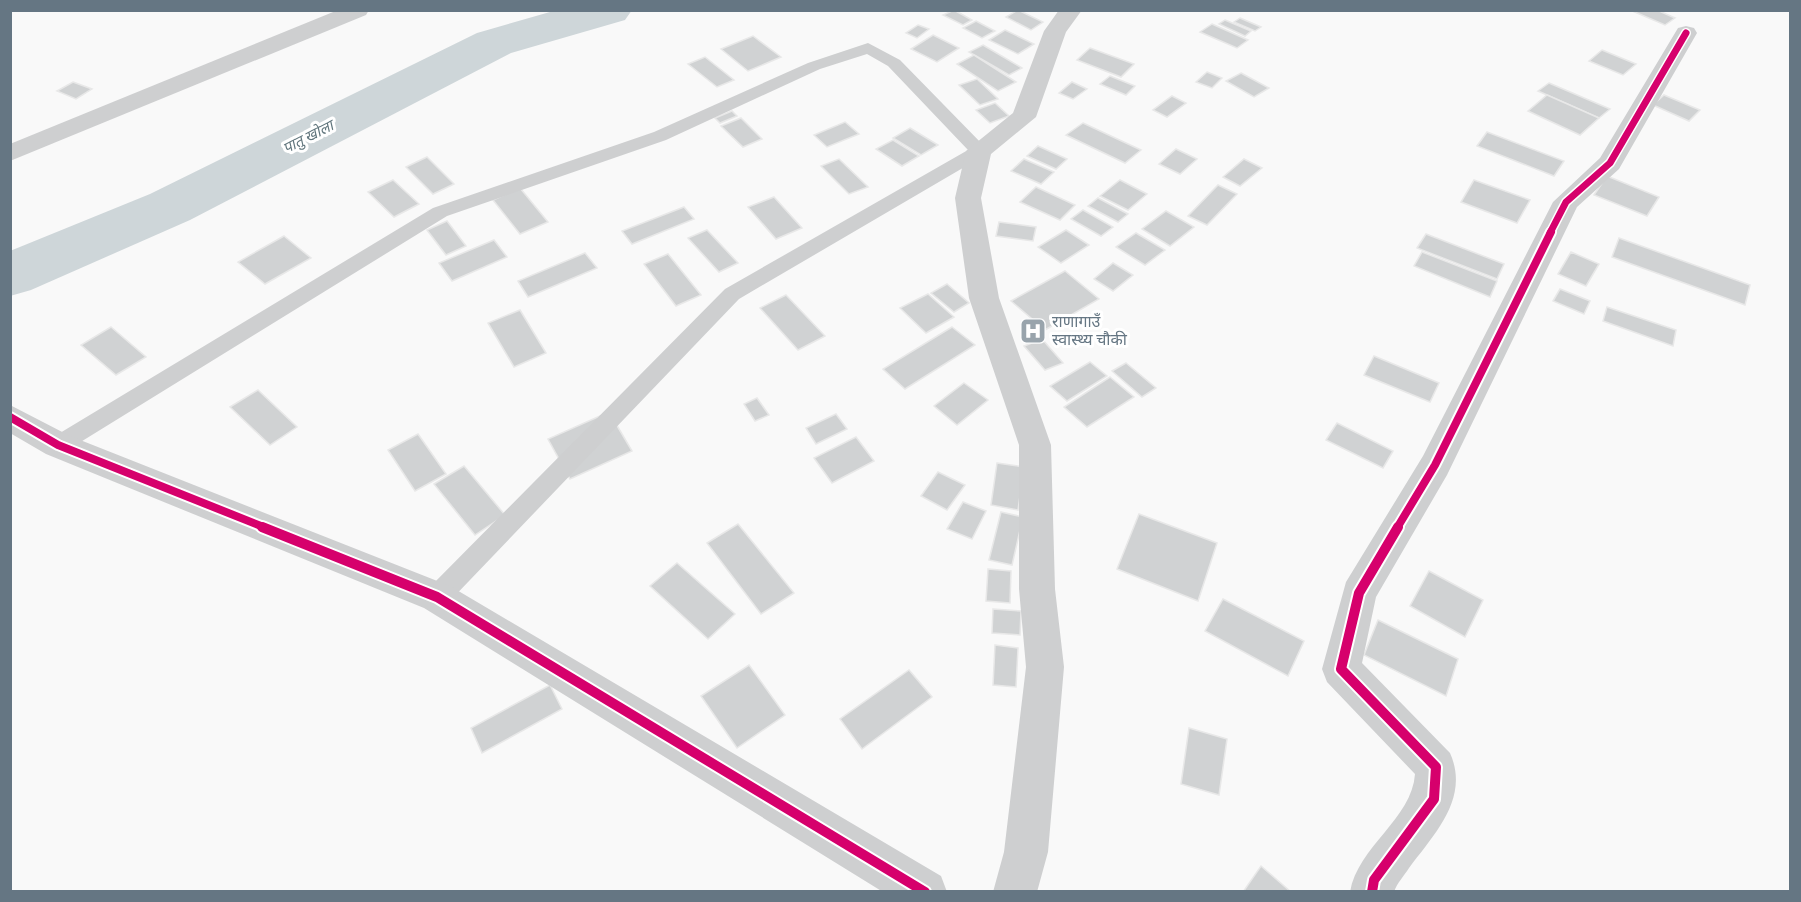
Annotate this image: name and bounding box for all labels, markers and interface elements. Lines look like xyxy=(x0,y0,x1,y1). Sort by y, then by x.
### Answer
water label: पातु खोला xyxy=(280,115,340,158)
place label: राणागाउँ स्वास्थ्य चौकी xyxy=(1052,312,1128,350)
hospital icon: राणागाउँ स्वास्थ्य चौकी xyxy=(1018,316,1048,346)

